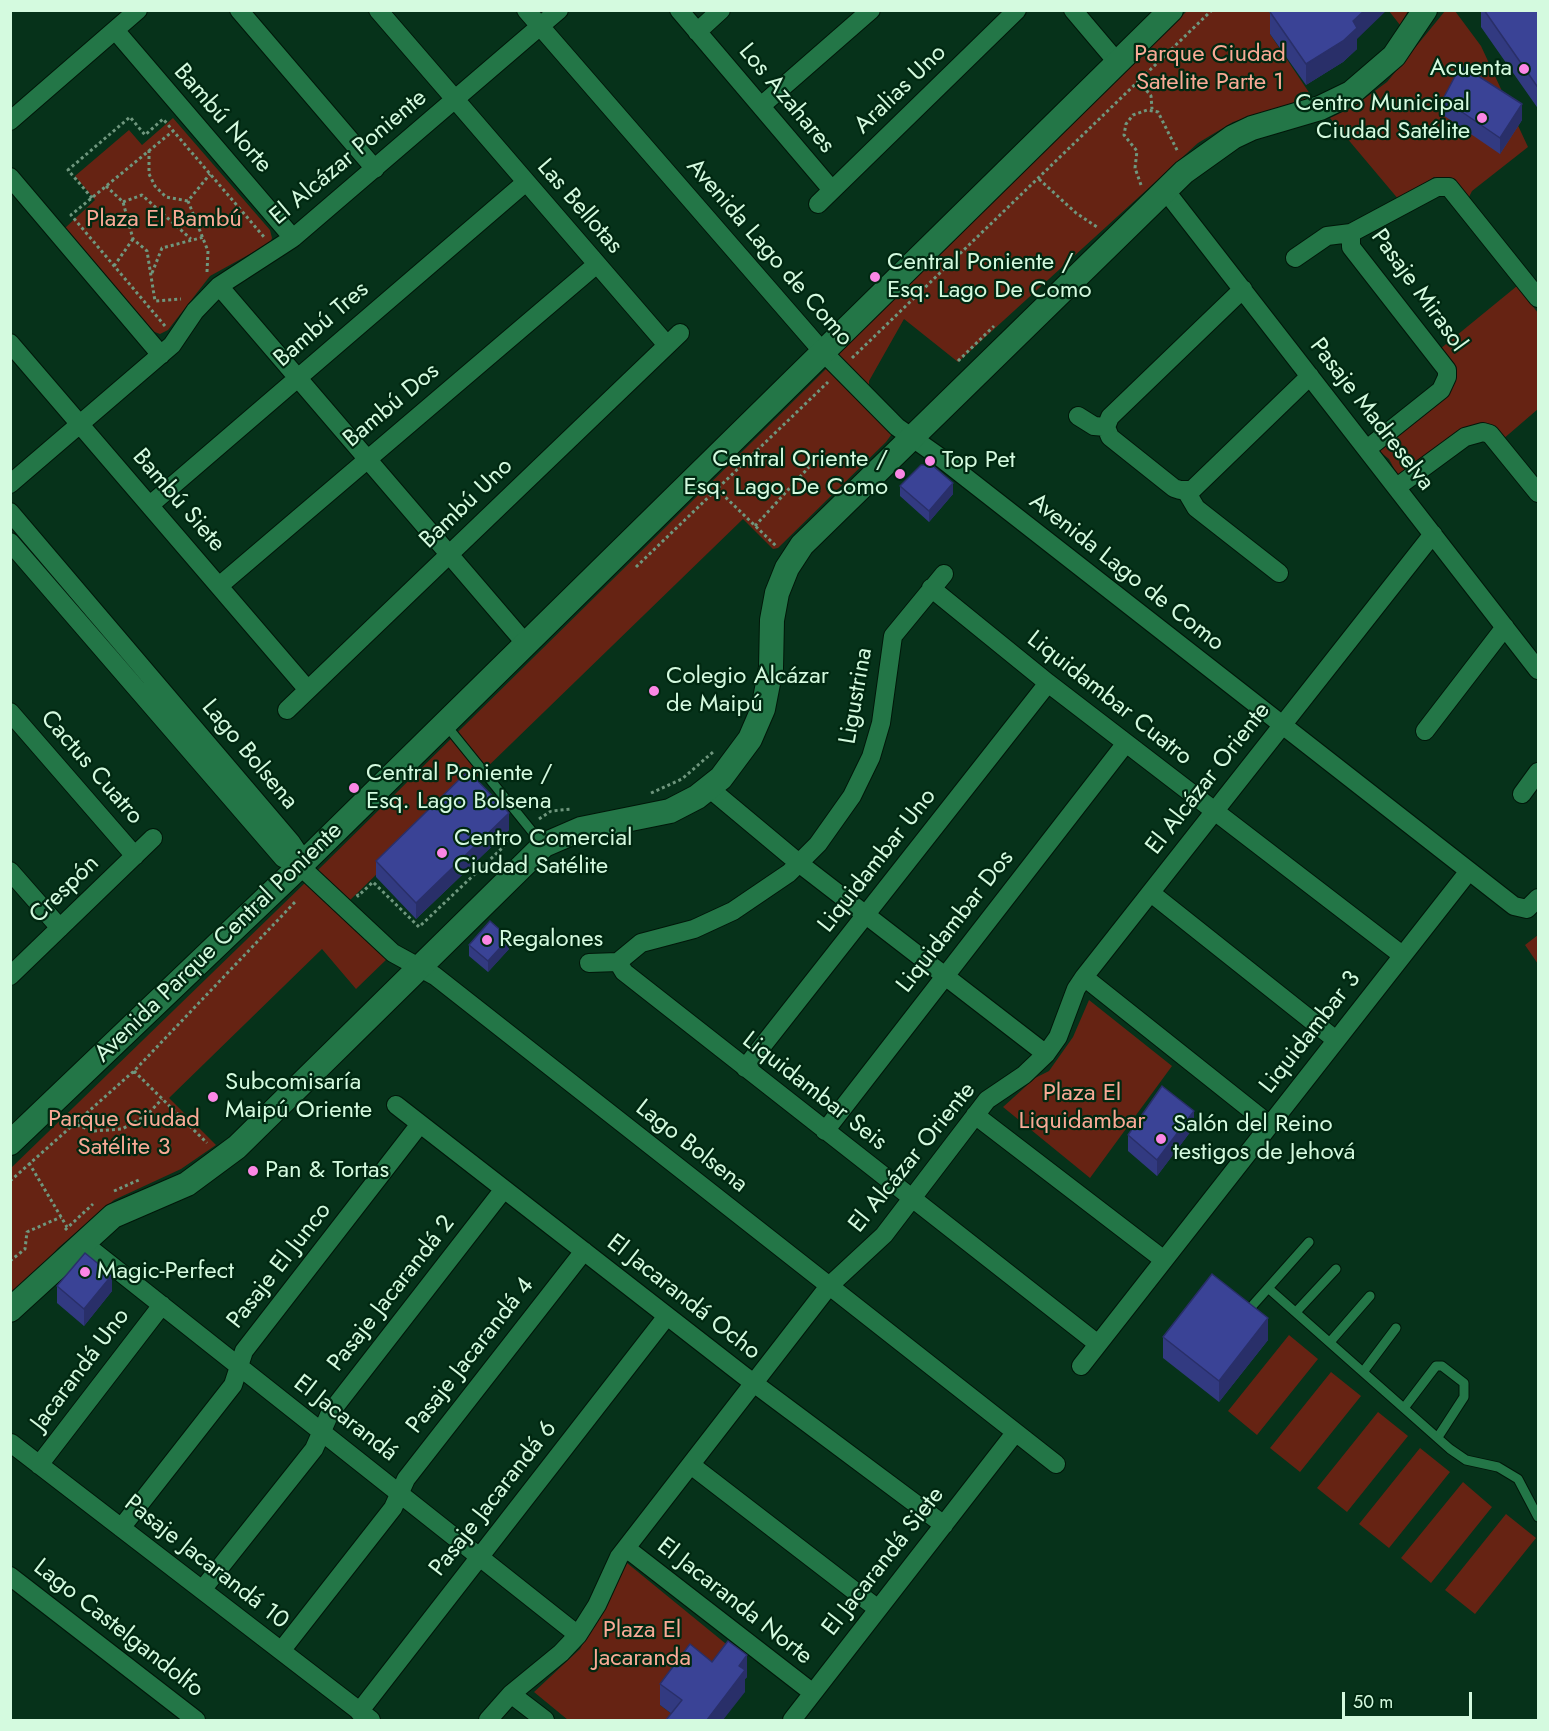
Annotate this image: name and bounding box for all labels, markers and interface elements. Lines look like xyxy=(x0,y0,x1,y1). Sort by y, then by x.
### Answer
street label: Los Azahares xyxy=(732,38,840,160)
street label: Aralias Uno xyxy=(849,39,953,141)
park label: Parque Ciudad Satelite Parte 1 xyxy=(1134,41,1286,97)
place label: Acuenta xyxy=(1430,55,1512,83)
street label: Bambú Norte xyxy=(167,59,277,179)
marker: Acuenta xyxy=(1517,62,1531,76)
street label: El Alcázar Poniente xyxy=(265,84,433,232)
place label: Centro Municipal Ciudad Satélite xyxy=(1295,90,1470,146)
marker: Centro Municipal Ciudad Satélite xyxy=(1475,111,1489,125)
street label: Avenida Lago de Como xyxy=(680,153,858,353)
street label: Las Bellotas xyxy=(530,154,628,260)
park label: Plaza El Bambú xyxy=(86,206,242,234)
street label: Pasaje Mirasol xyxy=(1364,224,1472,358)
place label: Central Poniente / Esq. Lago De Como xyxy=(887,249,1092,305)
marker: Central Poniente / Esq. Lago De Como xyxy=(868,270,882,284)
street label: Bambú Tres xyxy=(269,276,375,374)
street label: Pasaje Madreselva xyxy=(1303,333,1439,497)
street label: Bambú Dos xyxy=(338,358,446,454)
street label: Bambú Siete xyxy=(125,444,231,558)
place label: Central Oriente / Esq. Lago De Como xyxy=(683,446,888,502)
place label: Top Pet xyxy=(942,447,1015,475)
street label: Bambú Uno xyxy=(415,453,519,555)
marker: Top Pet xyxy=(923,454,937,468)
marker: Central Oriente / Esq. Lago De Como xyxy=(893,467,907,481)
street label: Avenida Lago de Como xyxy=(1023,488,1229,658)
street label: Liquidambar Cuatro xyxy=(1021,626,1197,772)
street label: Ligustrina xyxy=(834,646,880,746)
place label: Colegio Alcázar de Maipú xyxy=(666,663,829,719)
marker: Colegio Alcázar de Maipú xyxy=(647,684,661,698)
street label: Lago Bolsena xyxy=(195,694,303,816)
street label: El Alcázar Oriente xyxy=(1141,697,1277,861)
street label: Cactus Cuatro xyxy=(34,705,148,831)
place label: Central Poniente / Esq. Lago Bolsena xyxy=(366,760,553,816)
marker: Central Poniente / Esq. Lago Bolsena xyxy=(347,781,361,795)
street label: Liquidambar Uno xyxy=(813,783,943,939)
street label: Avenida Parque Central Poniente xyxy=(89,817,349,1069)
place label: Centro Comercial Ciudad Satélite xyxy=(454,825,633,881)
street label: Liquidambar Dos xyxy=(891,845,1021,999)
marker: Centro Comercial Ciudad Satélite xyxy=(435,846,449,860)
street label: Crespón xyxy=(24,850,106,930)
place label: Regalones xyxy=(499,926,603,954)
marker: Regalones xyxy=(480,933,494,947)
street label: Liquidambar 3 xyxy=(1254,966,1368,1100)
street label: Liquidambar Seis xyxy=(736,1027,892,1157)
place label: Subcomisaría Maipú Oriente xyxy=(225,1069,372,1125)
street label: El Alcázar Oriente xyxy=(844,1077,982,1239)
park label: Plaza El Liquidambar xyxy=(1019,1080,1145,1136)
marker: Subcomisaría Maipú Oriente xyxy=(206,1090,220,1104)
street label: Lago Bolsena xyxy=(629,1094,753,1200)
park label: Parque Ciudad Satélite 3 xyxy=(48,1106,200,1162)
place label: Salón del Reino testigos de Jehová xyxy=(1173,1111,1355,1167)
marker: Salón del Reino testigos de Jehová xyxy=(1154,1132,1168,1146)
place label: Pan & Tortas xyxy=(265,1157,389,1185)
marker: Pan & Tortas xyxy=(246,1164,260,1178)
street label: Pasaje El Junco xyxy=(222,1197,338,1335)
street label: Pasaje Jacarandá 2 xyxy=(322,1210,462,1378)
street label: El Jacarandá Ocho xyxy=(600,1229,766,1367)
place label: Magic-Perfect xyxy=(97,1258,234,1286)
marker: Magic-Perfect xyxy=(78,1265,92,1279)
street label: Pasaje Jacarandá 4 xyxy=(401,1272,541,1440)
street label: Jacarandá Uno xyxy=(26,1303,136,1437)
street label: El Jacarandá xyxy=(287,1370,403,1468)
street label: Pasaje Jacarandá 6 xyxy=(424,1415,564,1583)
street label: El Jacarandá Siete xyxy=(817,1482,951,1642)
street label: Pasaje Jacarandá 10 xyxy=(118,1490,294,1636)
street label: El Jacaranda Norte xyxy=(651,1532,817,1672)
street label: Lago Castelgandolfo xyxy=(27,1554,209,1704)
park label: Plaza El Jacaranda xyxy=(593,1617,691,1673)
scale bar xyxy=(1345,1680,1476,1718)
text: 50 m xyxy=(1353,1689,1393,1715)

